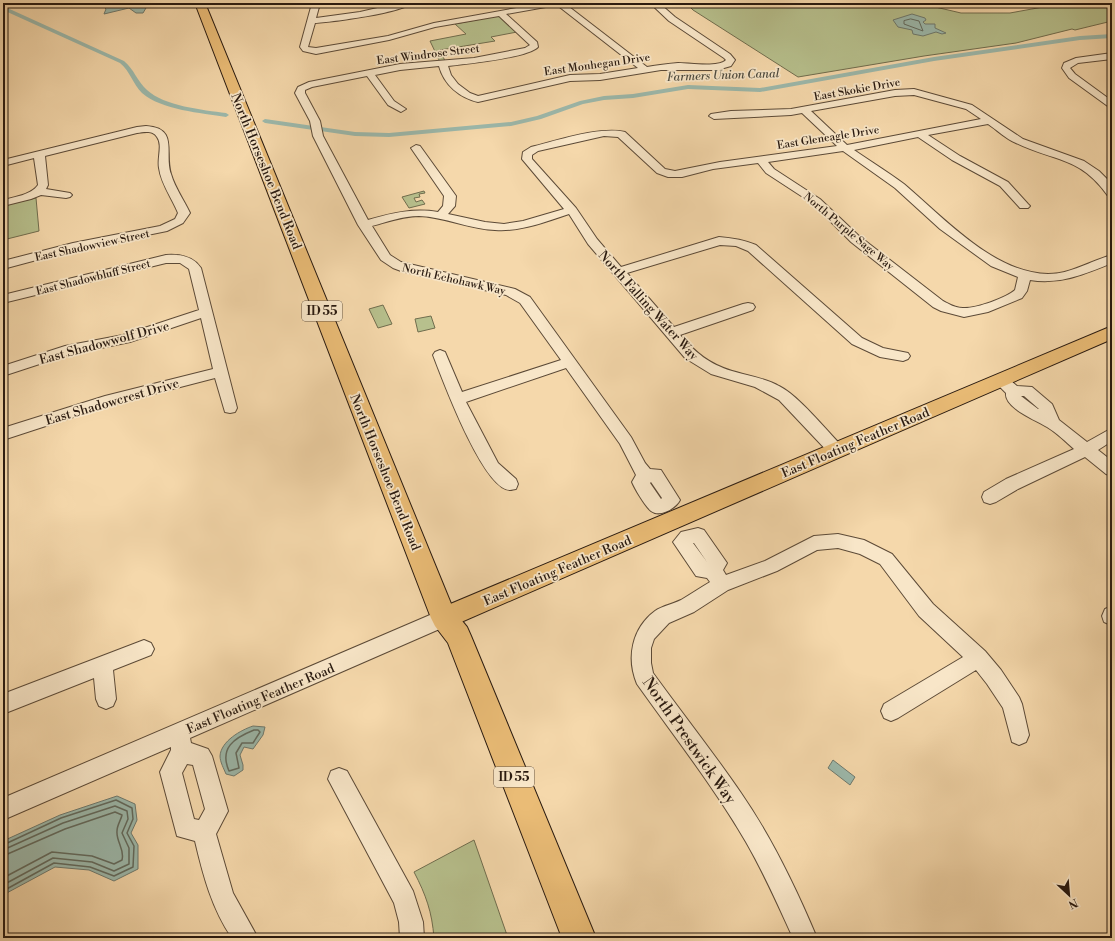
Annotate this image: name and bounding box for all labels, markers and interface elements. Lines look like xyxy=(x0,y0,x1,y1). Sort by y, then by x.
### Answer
street label: East Windrose Street xyxy=(376,42,480,68)
street label: East Monhegan Drive xyxy=(543,51,651,79)
water label: Farmers Union Canal xyxy=(666,66,780,85)
street label: East Skokie Drive xyxy=(813,75,902,104)
street label: North Horseshoe Bend Road xyxy=(227,91,305,252)
street label: East Gleneagle Drive xyxy=(776,123,881,153)
street label: North Purple Sage Way xyxy=(800,190,897,274)
street label: East Shadowview Street xyxy=(34,227,151,265)
street label: North Falling Water Way xyxy=(595,248,702,364)
street label: East Shadowbluff Street xyxy=(35,257,152,299)
street label: North Echohawk Way xyxy=(401,261,507,299)
road number: ID 55 xyxy=(302,301,342,321)
street label: East Shadowwolf Drive xyxy=(37,318,172,368)
street label: East Shadowcrest Drive xyxy=(44,375,181,429)
street label: North Horseshoe Bend Road xyxy=(346,392,424,553)
street label: East Floating Feather Road xyxy=(779,404,932,481)
street label: East Floating Feather Road xyxy=(481,532,634,609)
street label: East Floating Feather Road xyxy=(184,660,337,737)
street label: North Prestwick Way xyxy=(638,673,741,808)
road number: ID 55 xyxy=(494,767,534,787)
north arrow xyxy=(1049,875,1089,915)
text: N xyxy=(1066,895,1080,911)

